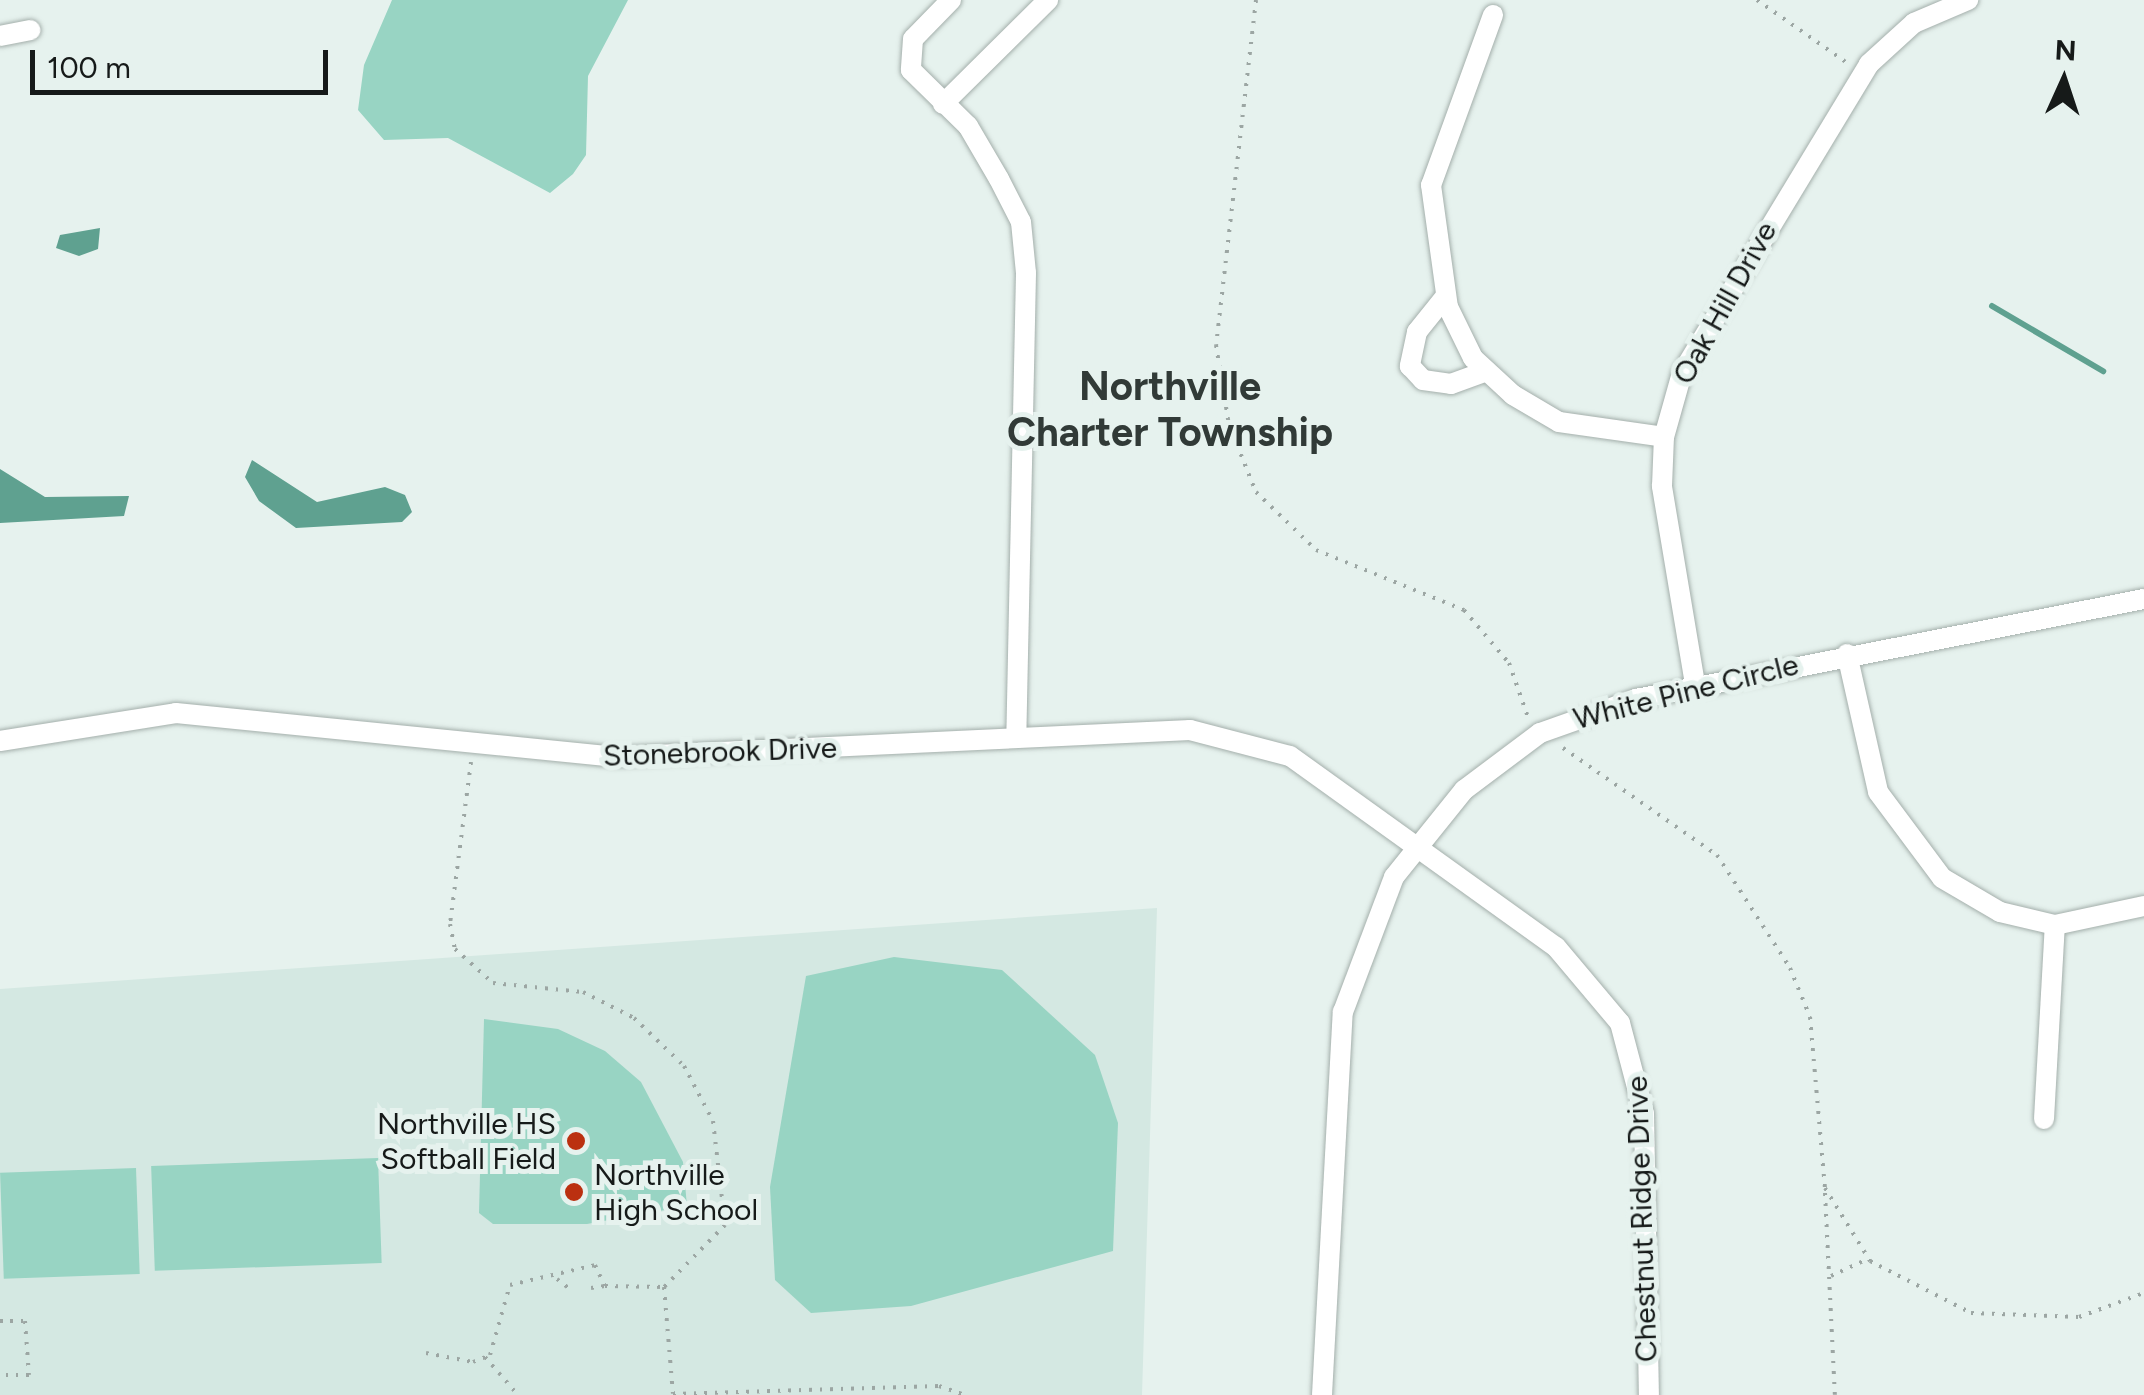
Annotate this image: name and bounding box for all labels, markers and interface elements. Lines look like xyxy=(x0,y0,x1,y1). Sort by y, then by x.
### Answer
scale bar xyxy=(35,30,332,92)
north arrow xyxy=(2014,30,2114,130)
text: N xyxy=(2054,32,2077,68)
text: 100 m xyxy=(47,49,131,86)
street label: Oak Hill Drive xyxy=(1666,216,1784,390)
district label: Northville Charter Township xyxy=(1007,362,1333,456)
street label: White Pine Circle xyxy=(1570,647,1802,737)
street label: Stonebrook Drive xyxy=(602,730,838,774)
street label: Chestnut Ridge Drive xyxy=(1619,1075,1665,1363)
place label: Northville HS Softball Field xyxy=(377,1106,556,1176)
marker: Northville HS Softball Field xyxy=(565,1130,587,1152)
place label: Northville High School xyxy=(594,1157,758,1228)
marker: Northville High School xyxy=(563,1181,585,1203)

